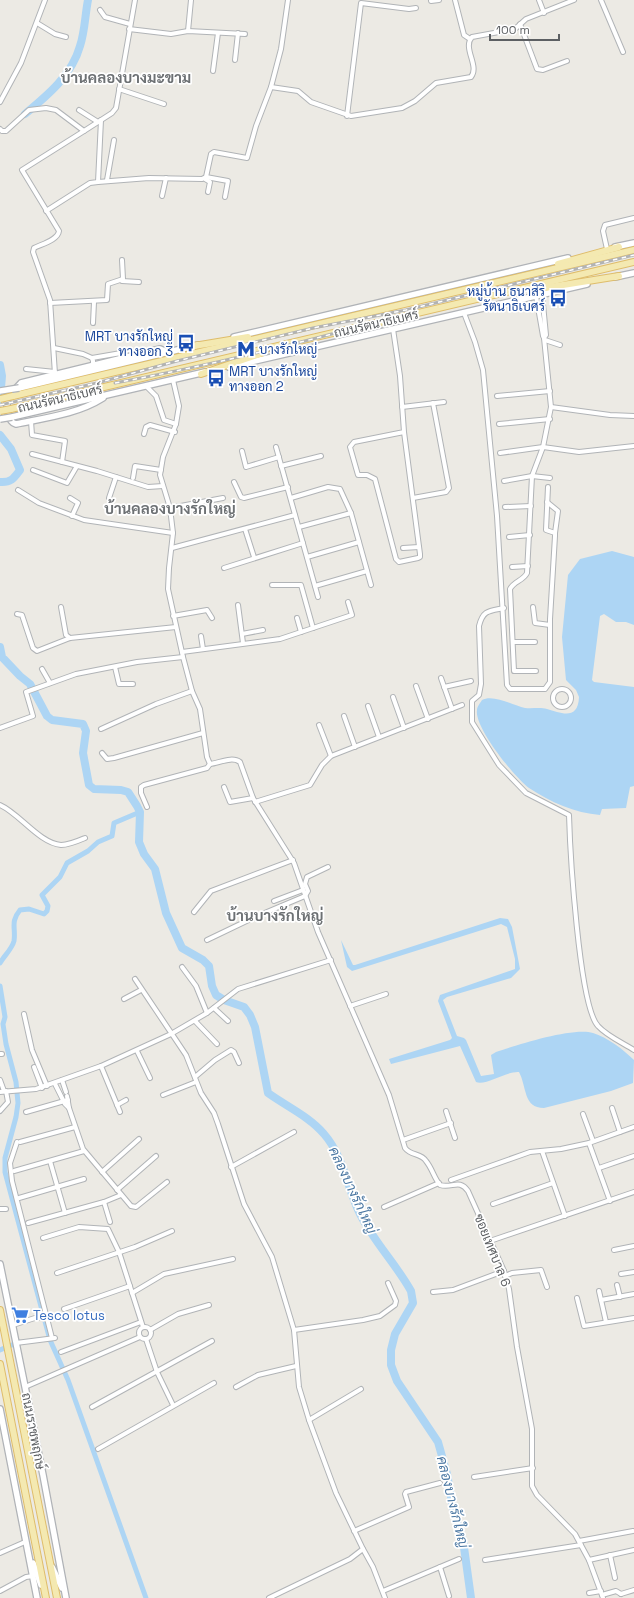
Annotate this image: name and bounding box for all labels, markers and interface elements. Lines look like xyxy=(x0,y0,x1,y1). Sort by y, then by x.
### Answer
scale bar xyxy=(490,16,559,42)
text: 100 m xyxy=(496,22,530,38)
district label: บ้านคลองบางมะขาม xyxy=(61,68,191,87)
place label: หมู่บ้าน ธนาสิริ รัตนาธิเบศร์ xyxy=(467,282,545,315)
bus stop icon: หมู่บ้าน ธนาสิริ รัตนาธิเบศร์ xyxy=(548,288,568,308)
street label: ถนนรัตนาธิเบศร์ xyxy=(332,305,420,341)
place label: MRT บางรักใหญ่ ทางออก 3 xyxy=(85,328,173,360)
bus stop icon: MRT บางรักใหญ่ ทางออก 3 xyxy=(176,333,196,353)
metro station icon: บางรักใหญ่ xyxy=(236,339,256,359)
place label: บางรักใหญ่ xyxy=(259,341,317,358)
place label: MRT บางรักใหญ่ ทางออก 2 xyxy=(229,363,317,395)
bus stop icon: MRT บางรักใหญ่ ทางออก 2 xyxy=(206,368,226,388)
street label: ถนนรัตนาธิเบศร์ xyxy=(16,380,104,416)
district label: บ้านคลองบางรักใหญ่ xyxy=(104,499,236,518)
district label: บ้านบางรักใหญ่ xyxy=(226,906,324,925)
water label: คลองบางรักใหญ่ xyxy=(325,1144,381,1237)
street label: ซอยเทศบาล 6 xyxy=(470,1211,515,1289)
supermarket icon: Tesco lotus xyxy=(10,1305,30,1325)
place label: Tesco lotus xyxy=(33,1307,105,1324)
street label: ถนนราชพฤกษ์ xyxy=(18,1391,50,1471)
water label: คลองบางรักใหญ่ xyxy=(433,1454,473,1551)

